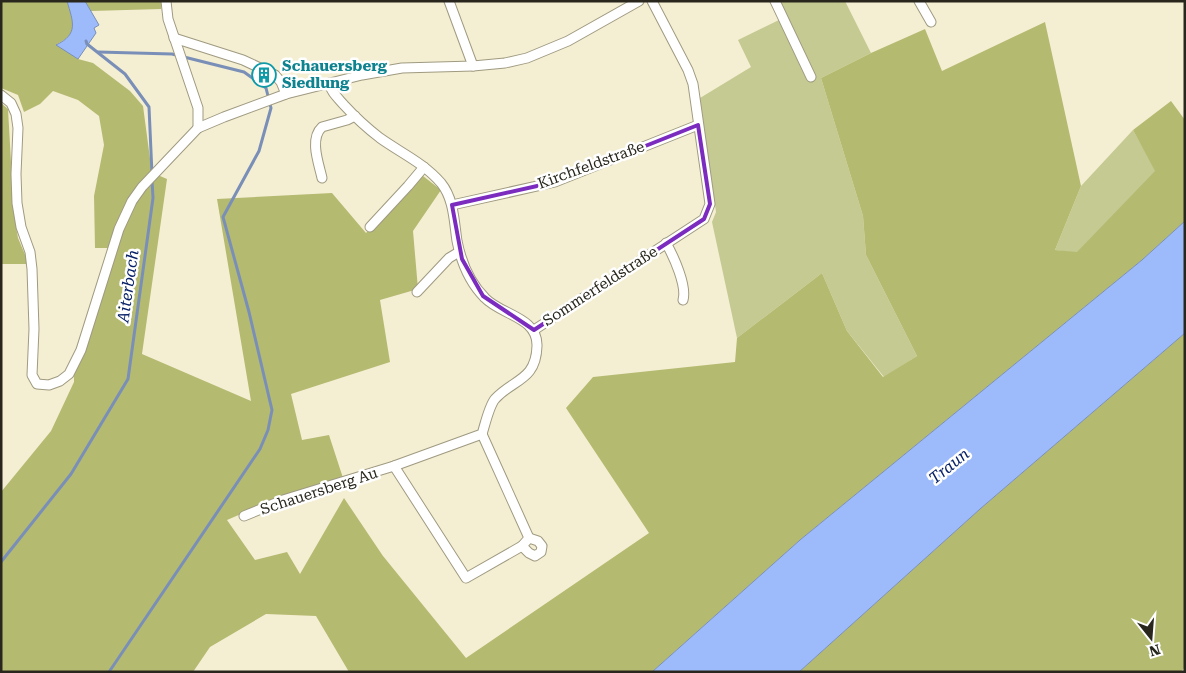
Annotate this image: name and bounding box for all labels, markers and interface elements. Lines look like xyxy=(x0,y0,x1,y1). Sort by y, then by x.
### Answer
place label: Schauersberg Siedlung xyxy=(282,57,388,92)
building icon: Schauersberg Siedlung xyxy=(251,62,277,88)
street label: Kirchfeldstraße xyxy=(535,137,647,193)
street label: Sommerfeldstraße xyxy=(539,242,661,330)
water label: Aiterbach xyxy=(113,248,143,324)
water label: Traun xyxy=(925,444,973,488)
street label: Schauersberg Au xyxy=(258,463,381,518)
north arrow xyxy=(1126,613,1176,663)
text: N xyxy=(1147,641,1162,660)

